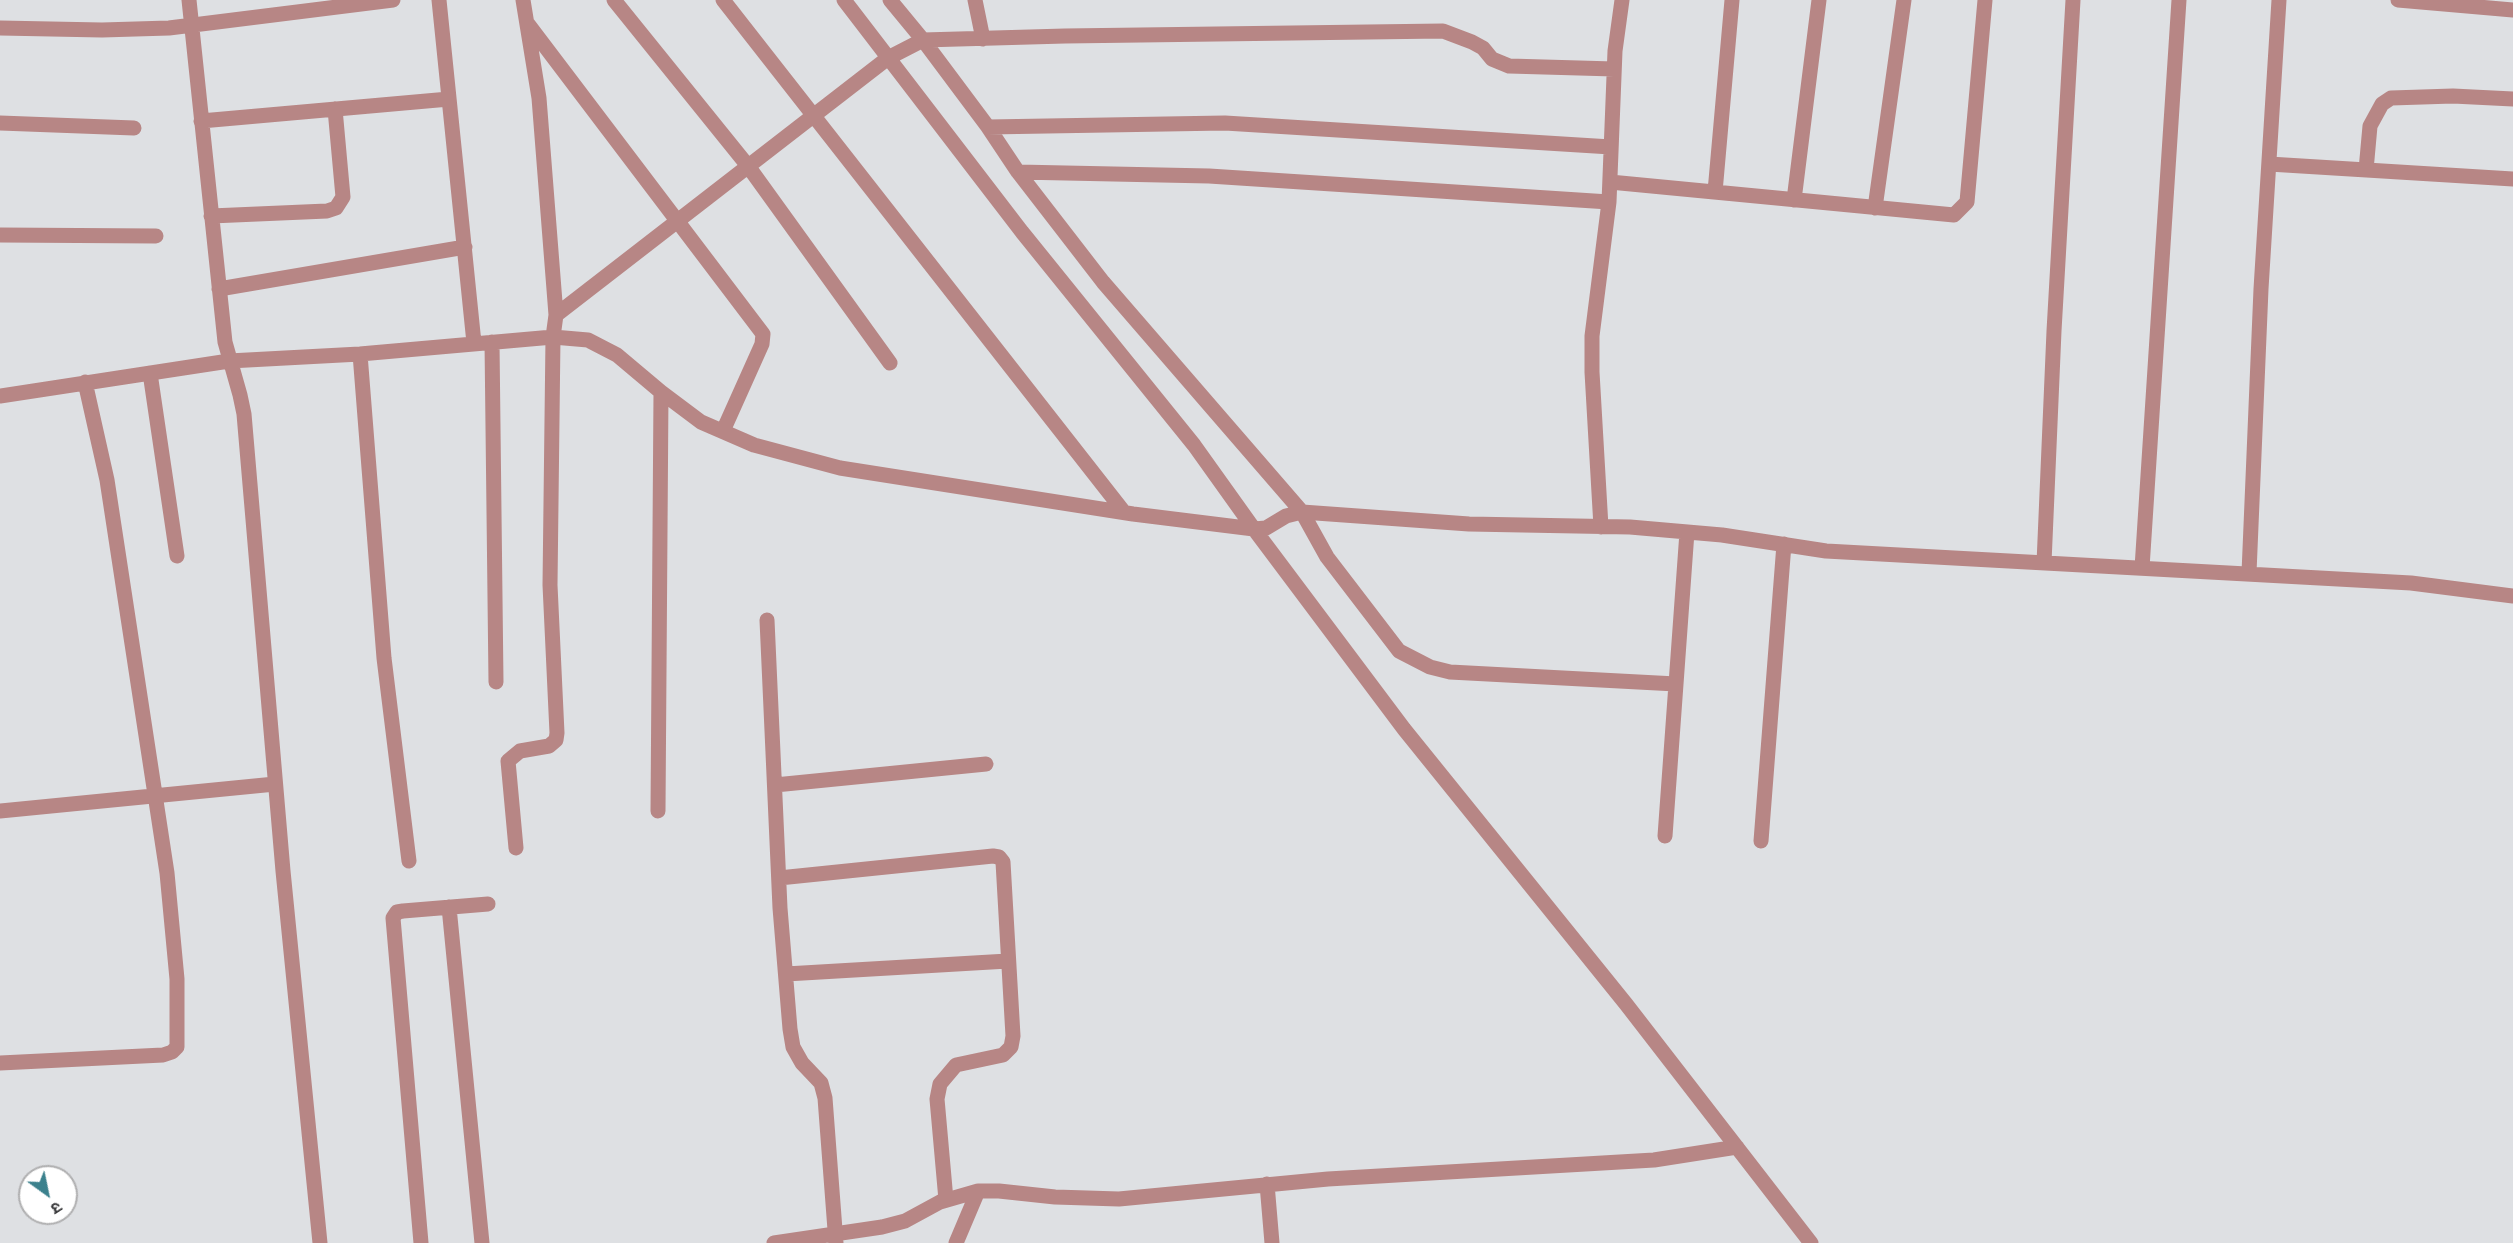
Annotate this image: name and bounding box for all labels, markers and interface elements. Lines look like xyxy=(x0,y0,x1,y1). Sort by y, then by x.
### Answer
north arrow xyxy=(18,1165,78,1225)
text: उ xyxy=(47,1197,67,1220)

